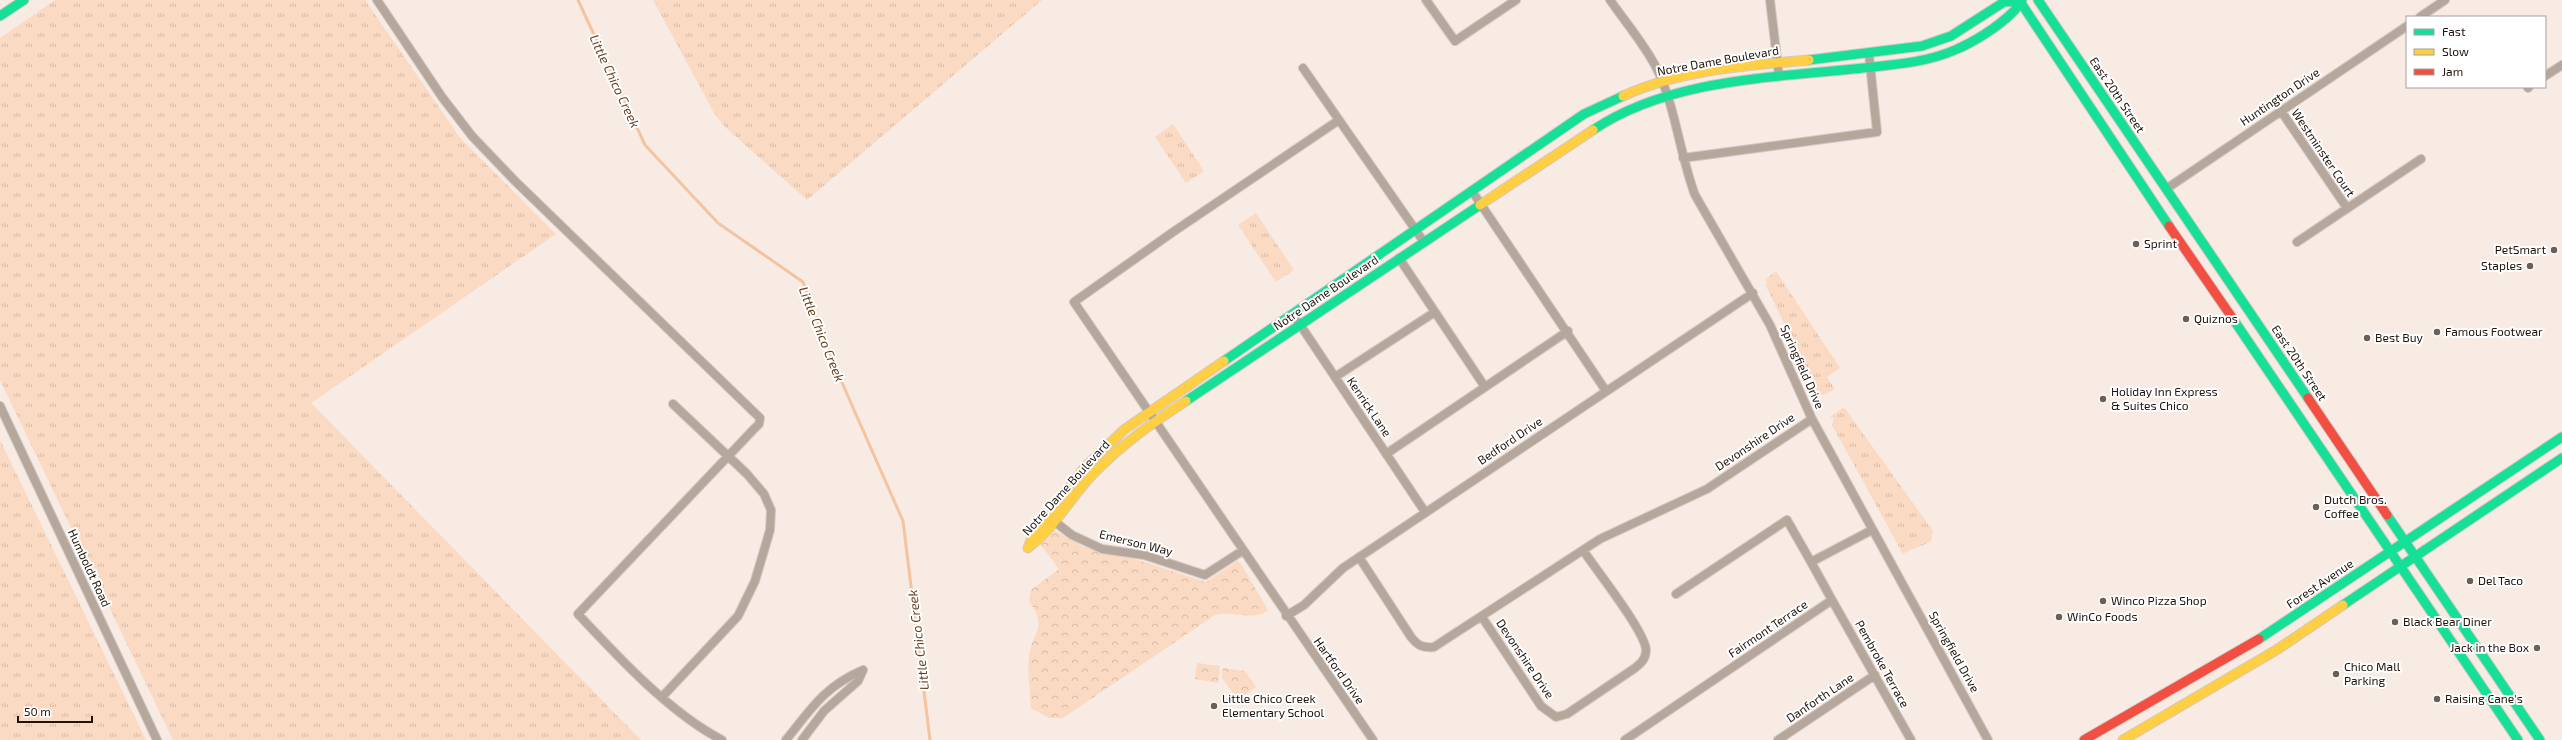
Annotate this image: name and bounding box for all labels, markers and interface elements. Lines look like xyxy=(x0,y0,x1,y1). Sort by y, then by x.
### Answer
legend xyxy=(2406,16,2546,88)
text: Fast xyxy=(2442,24,2466,38)
water label: Little Chico Creek xyxy=(586,32,644,130)
street label: Notre Dame Boulevard xyxy=(1656,42,1780,78)
text: Slow xyxy=(2442,44,2469,58)
street label: East 20th Street xyxy=(2087,54,2149,135)
street label: Huntington Drive xyxy=(2237,64,2322,128)
text: Jam xyxy=(2442,64,2463,78)
street label: Westminster Court xyxy=(2289,106,2359,199)
place label: Sprint xyxy=(2144,236,2177,250)
marker: Sprint xyxy=(2131,239,2141,249)
place label: PetSmart xyxy=(2495,242,2546,256)
marker: PetSmart xyxy=(2549,245,2559,255)
street label: Notre Dame Boulevard xyxy=(1270,252,1380,332)
place label: Staples xyxy=(2481,258,2522,272)
marker: Staples xyxy=(2525,261,2535,271)
water label: Little Chico Creek xyxy=(796,284,848,384)
place label: Quiznos xyxy=(2194,311,2238,326)
marker: Quiznos xyxy=(2181,314,2191,324)
street label: Springfield Drive xyxy=(1778,322,1828,411)
street label: East 20th Street xyxy=(2269,322,2331,403)
place label: Famous Footwear xyxy=(2445,324,2543,338)
marker: Famous Footwear xyxy=(2432,327,2442,337)
place label: Best Buy xyxy=(2375,330,2424,344)
marker: Best Buy xyxy=(2362,333,2372,343)
street label: Kenrick Lane xyxy=(1345,374,1395,439)
place label: Holiday Inn Express & Suites Chico xyxy=(2111,384,2218,412)
marker: Holiday Inn Express & Suites Chico xyxy=(2098,394,2108,404)
street label: Devonshire Drive xyxy=(1712,409,1797,473)
street label: Bedford Drive xyxy=(1475,413,1544,467)
street label: Notre Dame Boulevard xyxy=(1019,437,1112,538)
place label: Dutch Bros. Coffee xyxy=(2324,492,2387,520)
marker: Dutch Bros. Coffee xyxy=(2311,502,2321,512)
street label: Humboldt Road xyxy=(66,526,114,609)
street label: Emerson Way xyxy=(1098,526,1175,558)
street label: Forest Avenue xyxy=(2283,556,2355,611)
place label: Del Taco xyxy=(2478,573,2523,587)
marker: Del Taco xyxy=(2465,576,2475,586)
water label: Little Chico Creek xyxy=(904,589,932,691)
place label: Winco Pizza Shop xyxy=(2111,593,2207,607)
marker: Winco Pizza Shop xyxy=(2098,596,2108,606)
street label: Fairmont Terrace xyxy=(1725,597,1810,660)
street label: Springfield Drive xyxy=(1927,609,1983,694)
place label: WinCo Foods xyxy=(2067,609,2138,623)
marker: WinCo Foods xyxy=(2054,612,2064,622)
place label: Black Bear Diner xyxy=(2403,614,2492,628)
street label: Devonshire Drive xyxy=(1494,616,1558,701)
street label: Pembroke Terrace xyxy=(1853,617,1913,710)
marker: Black Bear Diner xyxy=(2390,617,2400,627)
street label: Hartford Drive xyxy=(1312,634,1368,706)
place label: Jack in the Box xyxy=(2450,640,2530,654)
marker: Jack in the Box xyxy=(2532,643,2542,653)
place label: Chico Mall Parking xyxy=(2344,659,2401,687)
marker: Chico Mall Parking xyxy=(2331,669,2341,679)
street label: Danforth Lane xyxy=(1783,670,1856,725)
place label: Little Chico Creek Elementary School xyxy=(1222,691,1325,719)
place label: Raising Cane's xyxy=(2445,691,2523,705)
marker: Raising Cane's xyxy=(2432,694,2442,704)
scale bar xyxy=(18,698,92,724)
marker: Little Chico Creek Elementary School xyxy=(1209,701,1219,711)
text: 50 m xyxy=(24,704,51,718)

